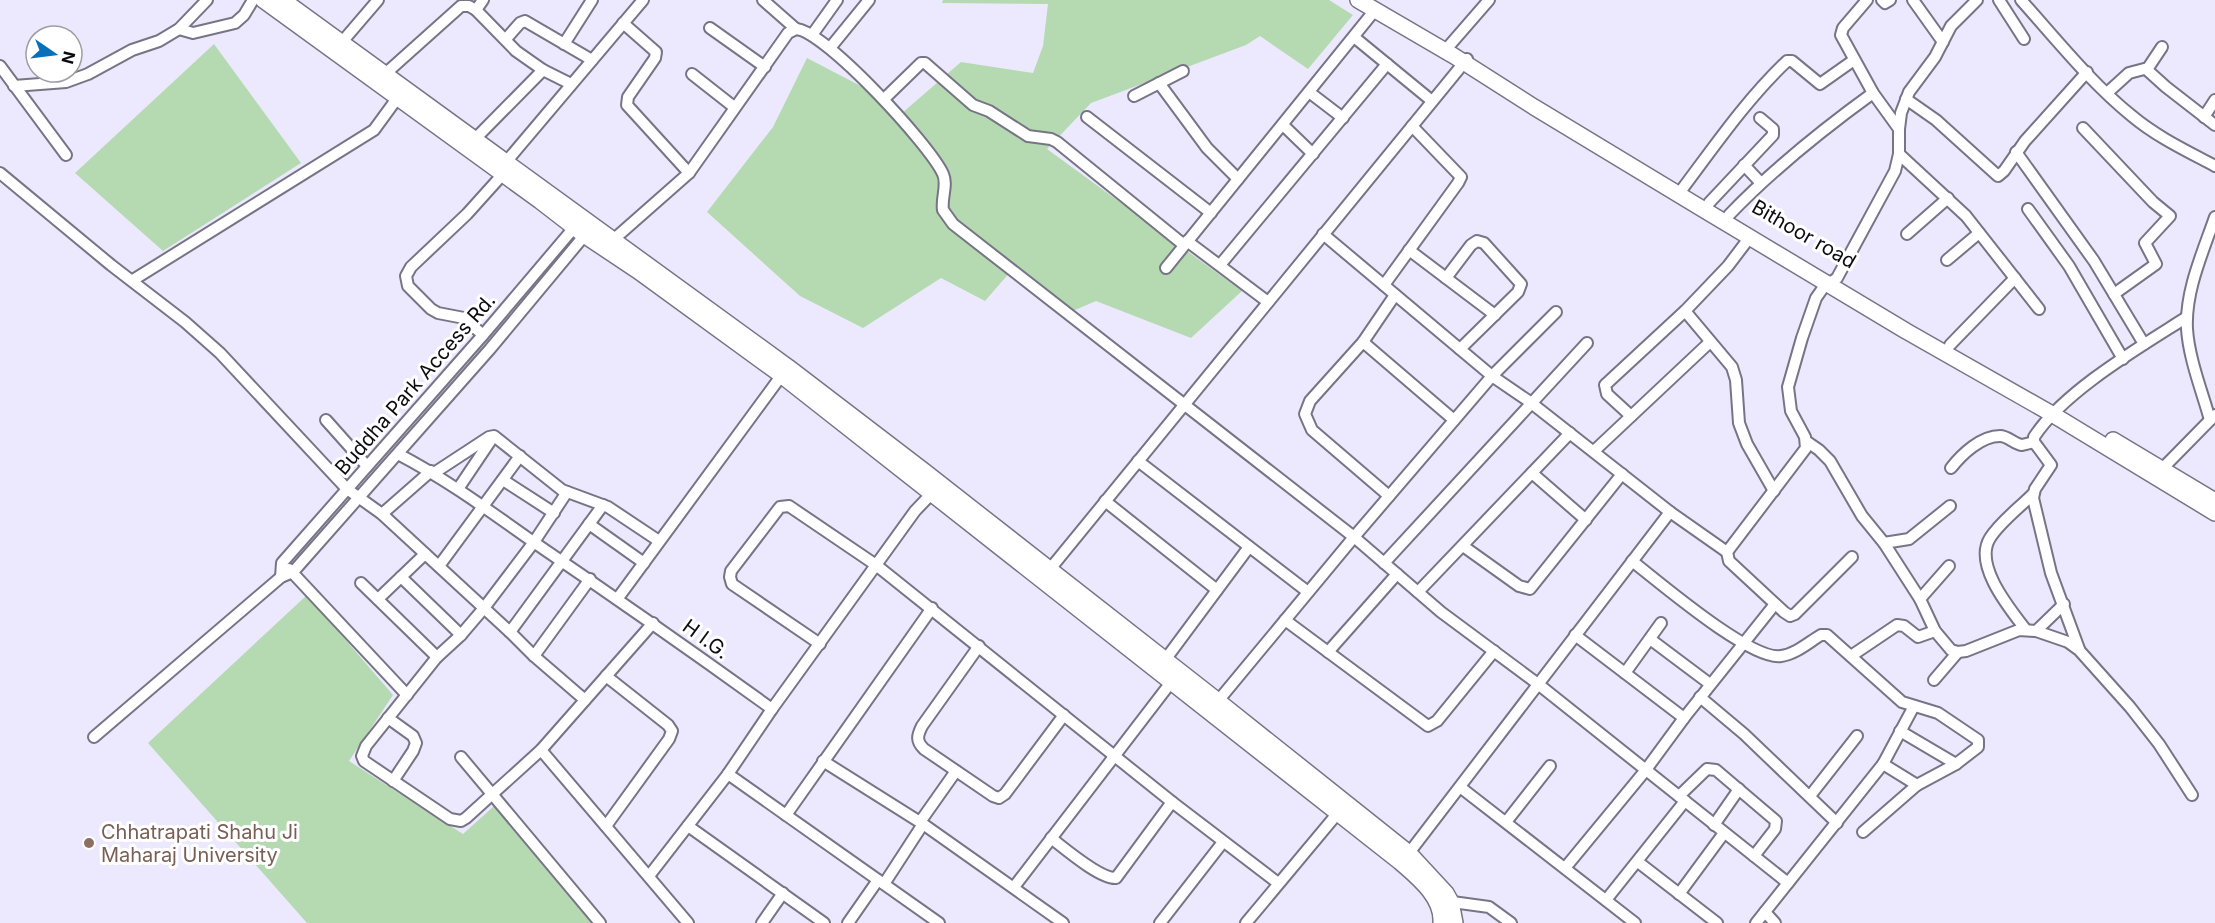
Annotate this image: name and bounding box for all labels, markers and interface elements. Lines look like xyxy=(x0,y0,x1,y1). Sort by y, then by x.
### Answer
north arrow xyxy=(24,24,84,84)
text: N xyxy=(57,49,80,66)
street label: Bithoor road xyxy=(1748,195,1860,273)
street label: Buddha Park Access Rd. xyxy=(330,289,500,479)
street label: H I.G. xyxy=(678,614,734,664)
place label: Chhatrapati Shahu Ji Maharaj University xyxy=(101,820,298,867)
marker: Chhatrapati Shahu Ji Maharaj University xyxy=(82,836,96,850)

